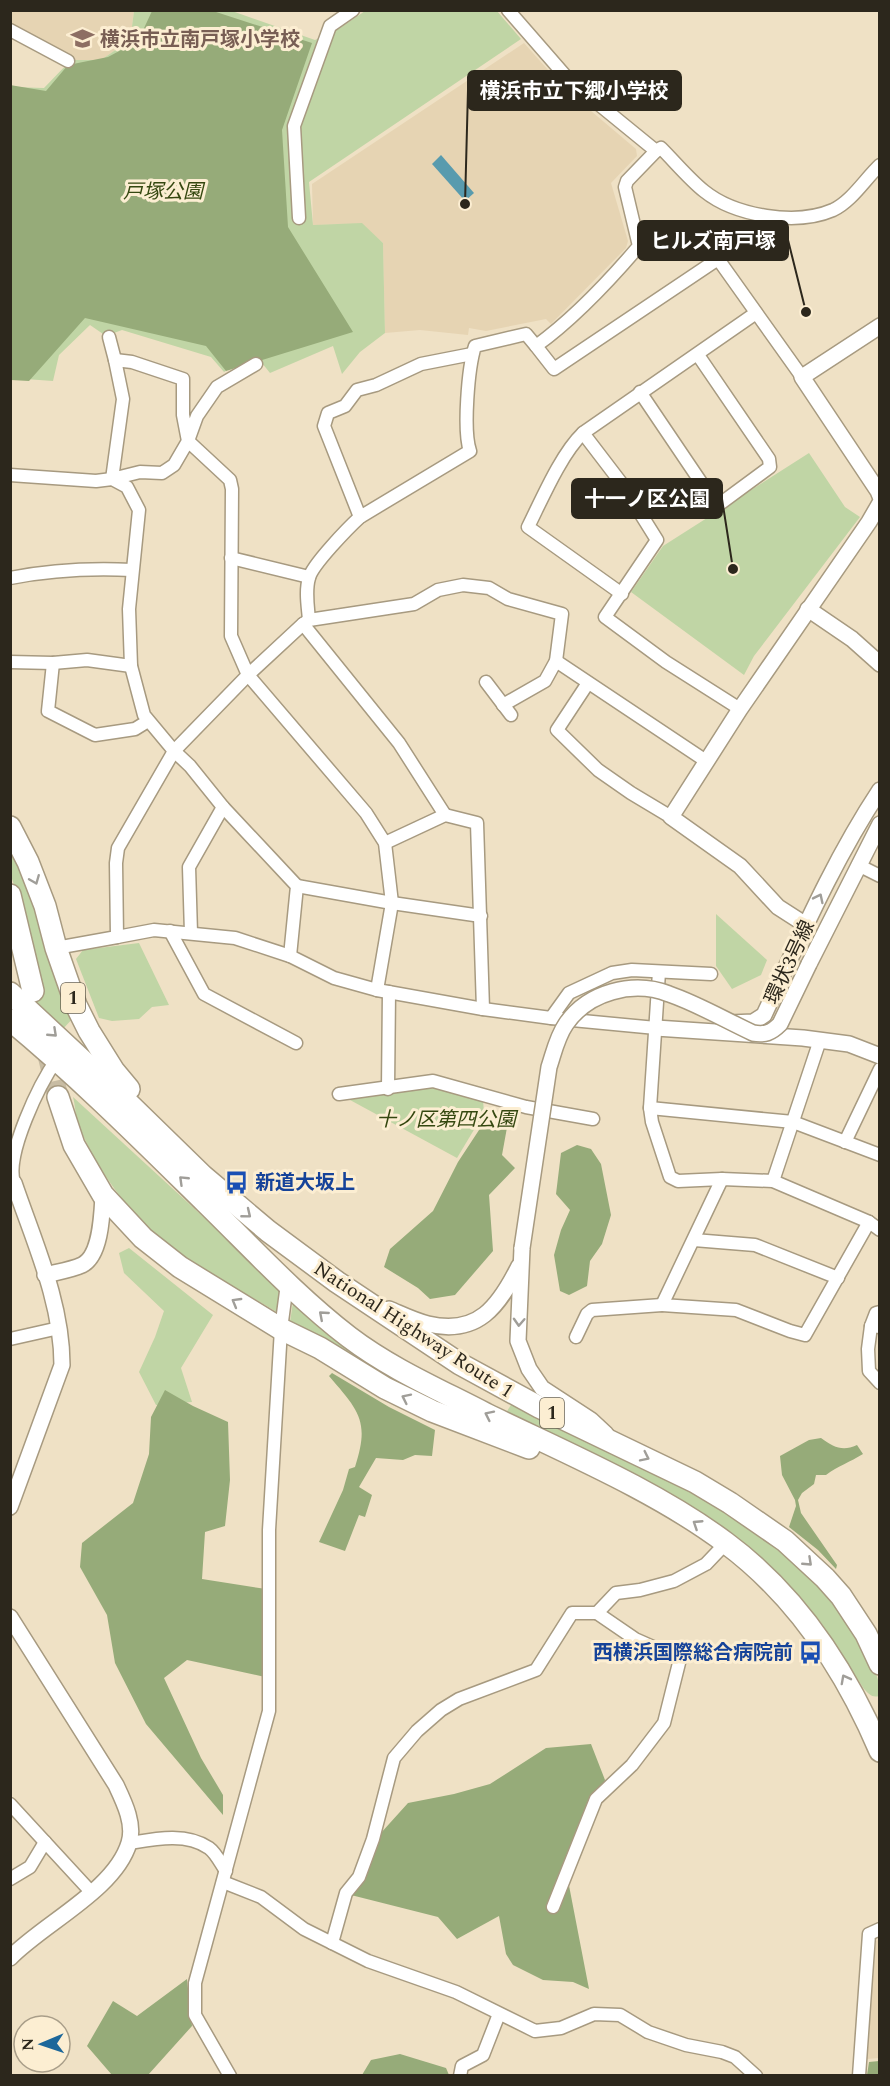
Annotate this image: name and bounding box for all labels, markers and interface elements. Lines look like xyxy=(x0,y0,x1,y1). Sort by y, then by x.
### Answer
place label: 横浜市立南戸塚小学校 xyxy=(100,25,300,55)
school or university icon: 横浜市立南戸塚小学校 xyxy=(69,26,95,52)
callout: 横浜市立下郷小学校 xyxy=(468,71,681,110)
text: 横浜市立下郷小学校 xyxy=(480,76,669,108)
park label: 戸塚公園 xyxy=(123,177,206,207)
callout: ヒルズ南戸塚 xyxy=(638,221,788,260)
text: ヒルズ南戸塚 xyxy=(650,226,776,258)
callout: 十一ノ区公園 xyxy=(572,479,722,518)
text: 十一ノ区公園 xyxy=(584,484,710,516)
one-way arrow xyxy=(28,874,40,885)
one-way arrow xyxy=(811,894,823,905)
street label: 環状3号線 xyxy=(757,915,823,1010)
road number: 1 xyxy=(61,983,85,1013)
one-way arrow xyxy=(47,1026,57,1037)
park label: 十ノ区第四公園 xyxy=(376,1105,519,1135)
place label: 新道大坂上 xyxy=(255,1168,355,1198)
bus stop icon: 新道大坂上 xyxy=(224,1169,250,1195)
one-way arrow xyxy=(179,1176,189,1187)
one-way arrow xyxy=(240,1207,251,1218)
street label: National Highway Route 1 xyxy=(308,1254,519,1406)
one-way arrow xyxy=(232,1297,242,1309)
one-way arrow xyxy=(319,1312,330,1323)
one-way arrow xyxy=(513,1317,526,1326)
one-way arrow xyxy=(401,1394,412,1405)
road number: 1 xyxy=(540,1398,564,1428)
one-way arrow xyxy=(485,1411,496,1423)
one-way arrow xyxy=(639,1450,650,1462)
one-way arrow xyxy=(693,1521,704,1532)
one-way arrow xyxy=(801,1555,812,1566)
place label: 西横浜国際総合病院前 xyxy=(593,1638,793,1668)
bus stop icon: 西横浜国際総合病院前 xyxy=(798,1639,824,1665)
one-way arrow xyxy=(841,1675,852,1685)
north arrow xyxy=(12,2014,72,2074)
text: N xyxy=(16,2038,40,2051)

